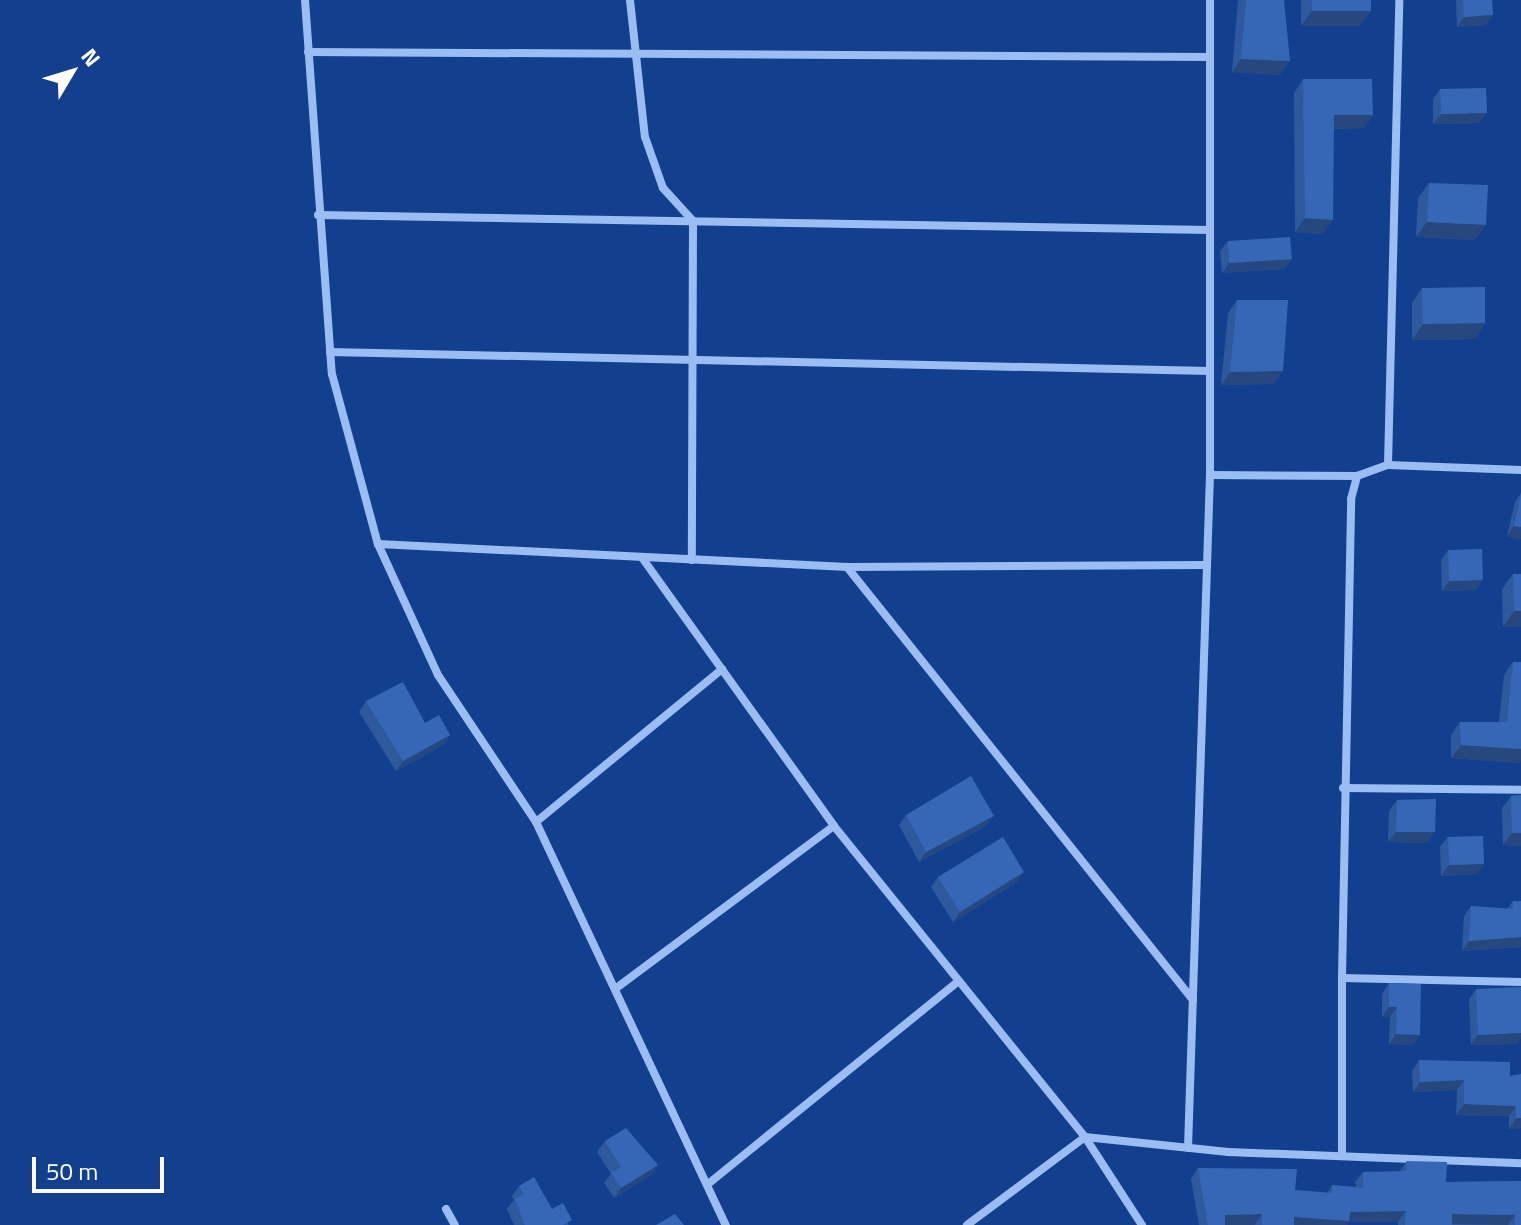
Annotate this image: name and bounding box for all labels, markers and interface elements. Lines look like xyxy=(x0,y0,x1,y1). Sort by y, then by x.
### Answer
north arrow xyxy=(32,32,112,112)
text: N xyxy=(73,41,109,74)
scale bar xyxy=(36,1141,168,1191)
text: 50 m xyxy=(46,1153,98,1189)

